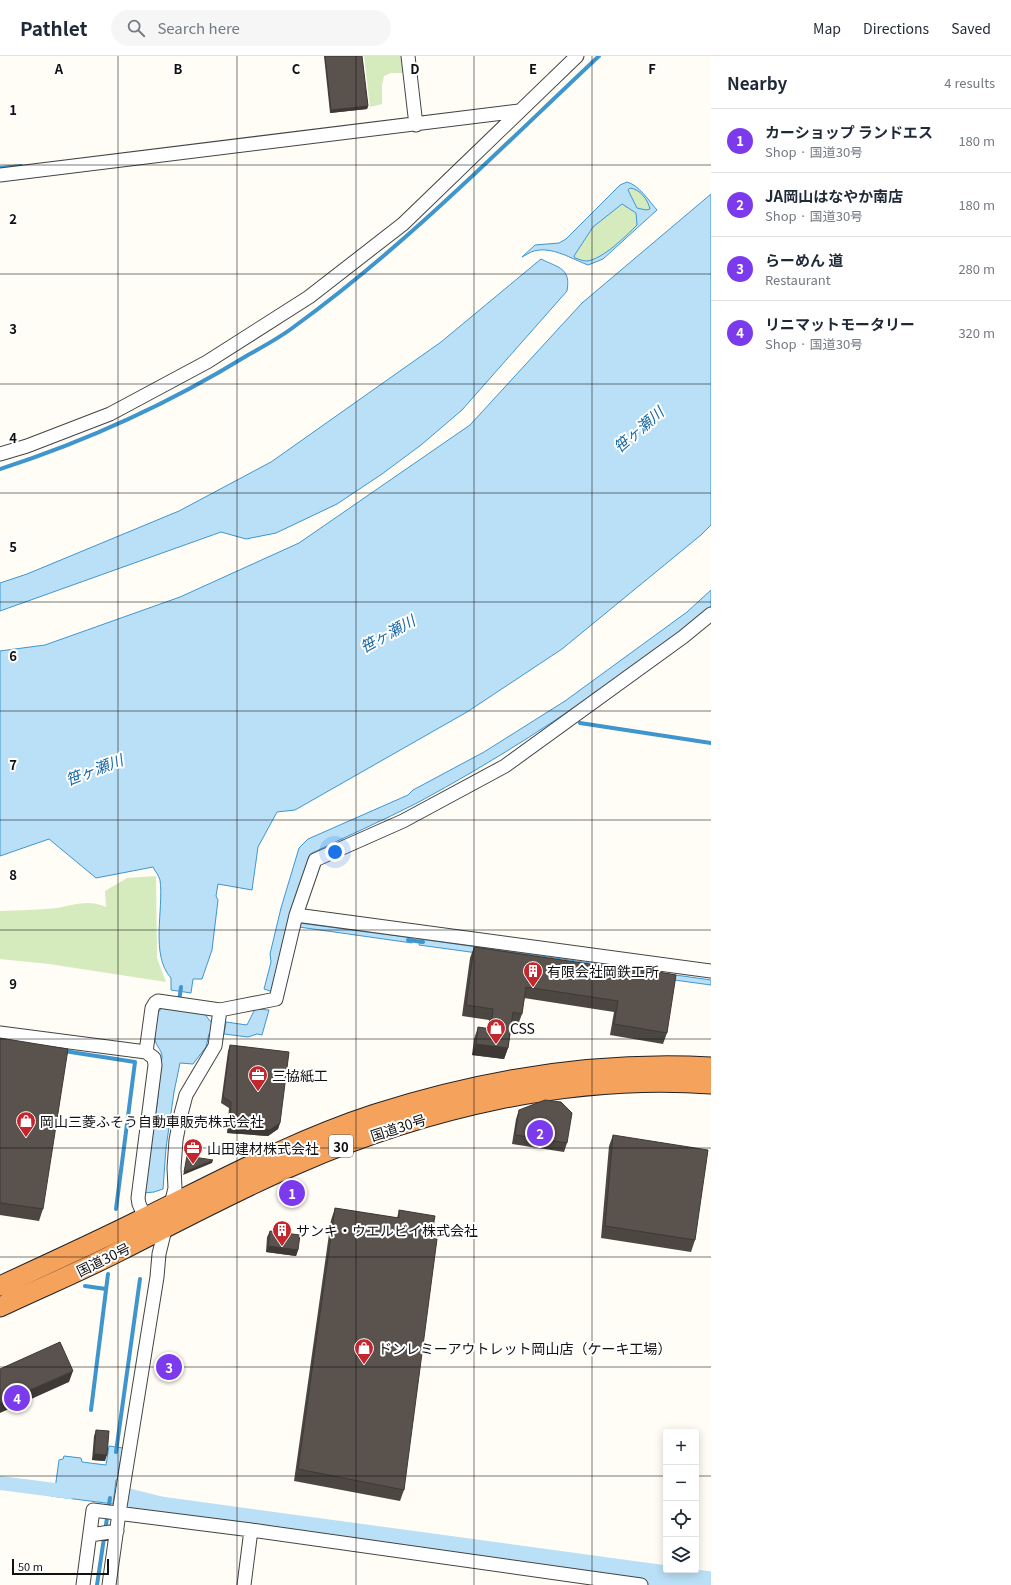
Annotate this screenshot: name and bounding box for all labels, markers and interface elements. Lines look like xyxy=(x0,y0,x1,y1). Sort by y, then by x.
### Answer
search box xyxy=(111,10,391,46)
text: Pathlet xyxy=(20,14,87,41)
icon: search xyxy=(125,17,147,39)
text: Search here xyxy=(157,17,240,38)
text: Map xyxy=(813,18,841,38)
text: Directions xyxy=(863,18,929,38)
text: Saved xyxy=(951,18,991,38)
text: A xyxy=(54,59,64,78)
text: B xyxy=(174,59,183,78)
text: C xyxy=(292,59,301,78)
text: D xyxy=(410,59,420,78)
text: E xyxy=(529,59,537,78)
text: F xyxy=(648,59,656,78)
text: Nearby xyxy=(727,70,787,95)
text: 4 results xyxy=(944,73,995,92)
text: 1 xyxy=(9,100,17,119)
text: カーショップ ランドエス xyxy=(765,121,933,142)
text: 1 xyxy=(736,131,744,150)
text: 180 m xyxy=(958,131,995,150)
text: Shop · 国道30号 xyxy=(765,142,863,161)
text: JA岡山はなやか南店 xyxy=(765,185,903,206)
text: 2 xyxy=(736,195,744,214)
text: 180 m xyxy=(958,195,995,214)
text: Shop · 国道30号 xyxy=(765,206,863,225)
text: 2 xyxy=(9,209,17,228)
text: らーめん 道 xyxy=(765,249,843,270)
text: 3 xyxy=(736,259,744,278)
text: 280 m xyxy=(958,259,995,278)
text: Restaurant xyxy=(765,270,831,289)
text: リニマットモータリー xyxy=(765,313,915,334)
text: 3 xyxy=(9,319,17,338)
text: 4 xyxy=(736,323,744,342)
text: 320 m xyxy=(958,323,995,342)
text: Shop · 国道30号 xyxy=(765,334,863,353)
water label: 笹ヶ瀬川 xyxy=(608,400,669,457)
text: 4 xyxy=(9,428,17,447)
text: 5 xyxy=(9,537,17,556)
water label: 笹ヶ瀬川 xyxy=(356,608,420,657)
text: 6 xyxy=(9,646,17,665)
water label: 笹ヶ瀬川 xyxy=(62,748,128,790)
text: 7 xyxy=(9,755,17,774)
your location xyxy=(325,842,345,862)
text: 8 xyxy=(9,865,17,884)
building icon: 有限会社岡鉄工所 xyxy=(522,960,544,988)
place label: 有限会社岡鉄工所 xyxy=(547,961,659,981)
text: 9 xyxy=(9,974,17,993)
shop icon: CSS xyxy=(485,1017,507,1045)
place label: CSS xyxy=(510,1018,535,1038)
office icon: 三協紙工 xyxy=(247,1064,269,1092)
place label: 三協紙工 xyxy=(272,1065,328,1085)
street label: 国道30号 xyxy=(368,1109,428,1145)
shop icon: 岡山三菱ふそう自動車販売株式会社 xyxy=(15,1110,37,1138)
place label: 岡山三菱ふそう自動車販売株式会社 xyxy=(40,1111,264,1131)
pin: 2 xyxy=(527,1118,553,1148)
road number: 30 xyxy=(329,1135,353,1157)
office icon: 山田建材株式会社 xyxy=(182,1137,204,1165)
place label: 山田建材株式会社 xyxy=(207,1138,319,1158)
pin: 1 xyxy=(279,1178,305,1208)
building icon: サンキ・ウエルビイ株式会社 xyxy=(271,1219,293,1247)
place label: サンキ・ウエルビイ株式会社 xyxy=(296,1220,478,1240)
street label: 国道30号 xyxy=(73,1237,133,1281)
shop icon: ドンレミーアウトレット岡山店（ケーキ工場） xyxy=(353,1337,375,1365)
place label: ドンレミーアウトレット岡山店（ケーキ工場） xyxy=(378,1338,671,1358)
pin: 3 xyxy=(156,1352,182,1382)
pin: 4 xyxy=(4,1383,30,1413)
map controls xyxy=(663,1429,699,1573)
button: + xyxy=(663,1429,699,1465)
button: − xyxy=(663,1465,699,1501)
button: locate xyxy=(663,1501,699,1537)
button: layers xyxy=(663,1537,699,1573)
scale bar xyxy=(12,1557,109,1576)
text: 50 m xyxy=(18,1558,43,1574)

